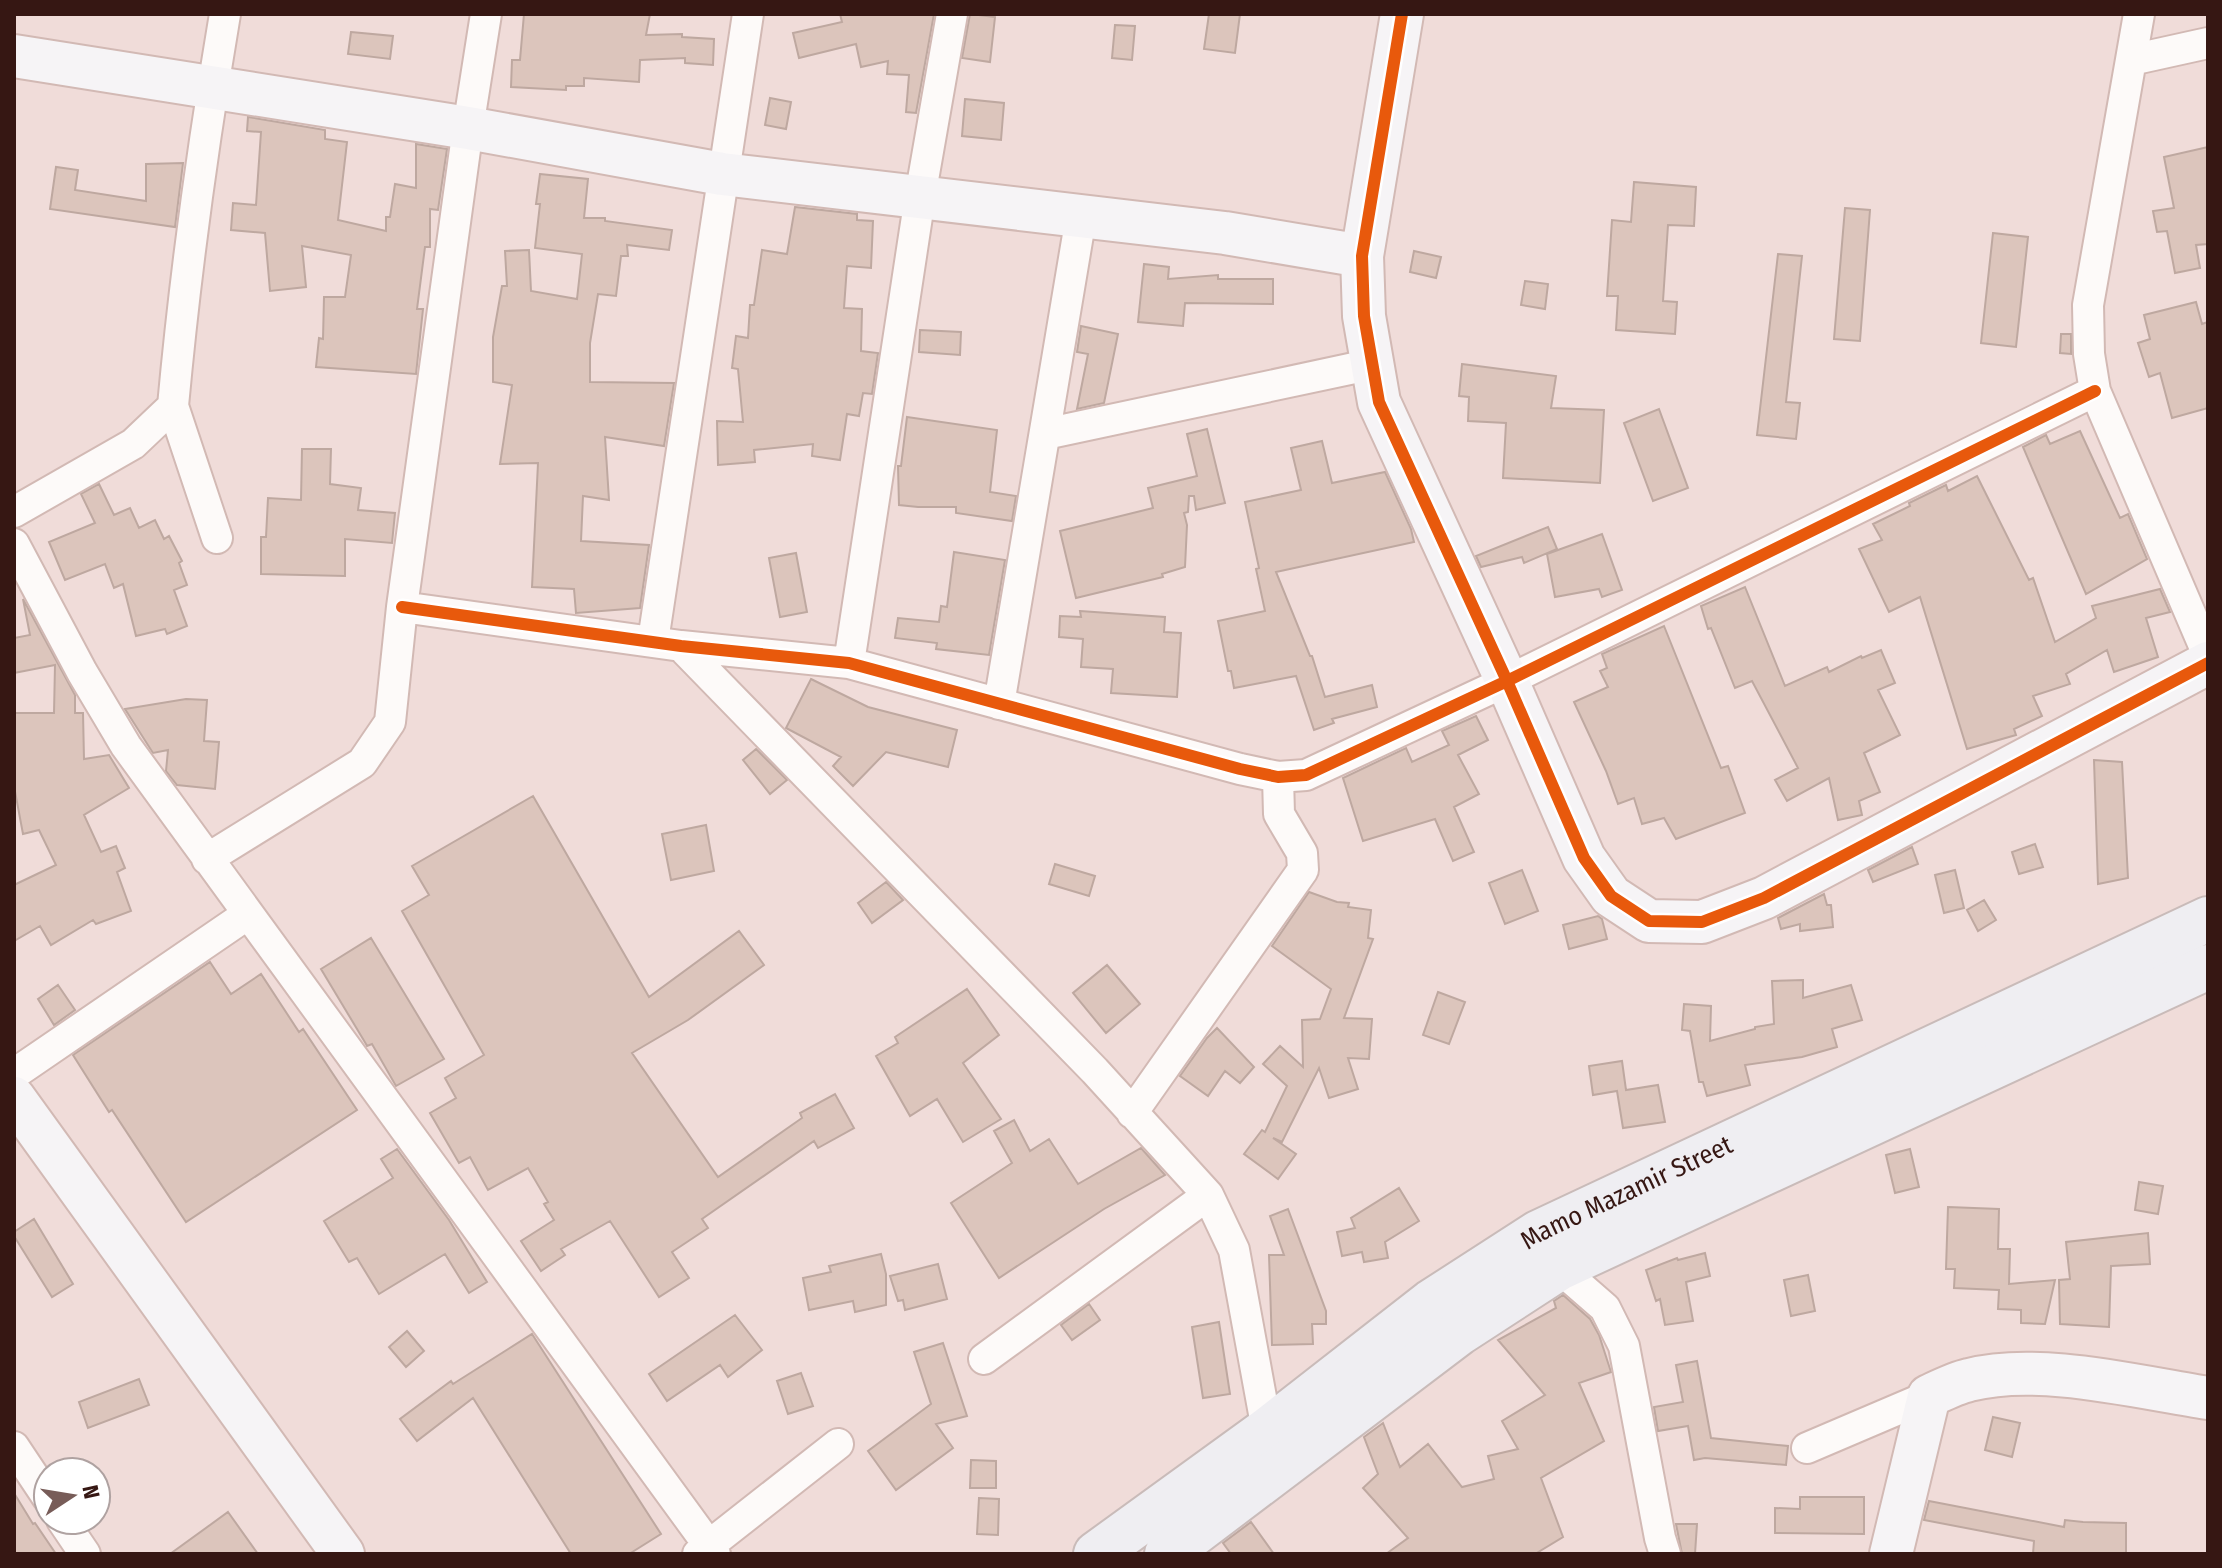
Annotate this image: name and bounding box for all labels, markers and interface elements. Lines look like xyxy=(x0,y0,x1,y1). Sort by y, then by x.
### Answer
street label: Mamo Mazamir Street xyxy=(1515,1129,1738,1256)
north arrow xyxy=(32,1456,112,1536)
text: N xyxy=(76,1483,106,1501)

